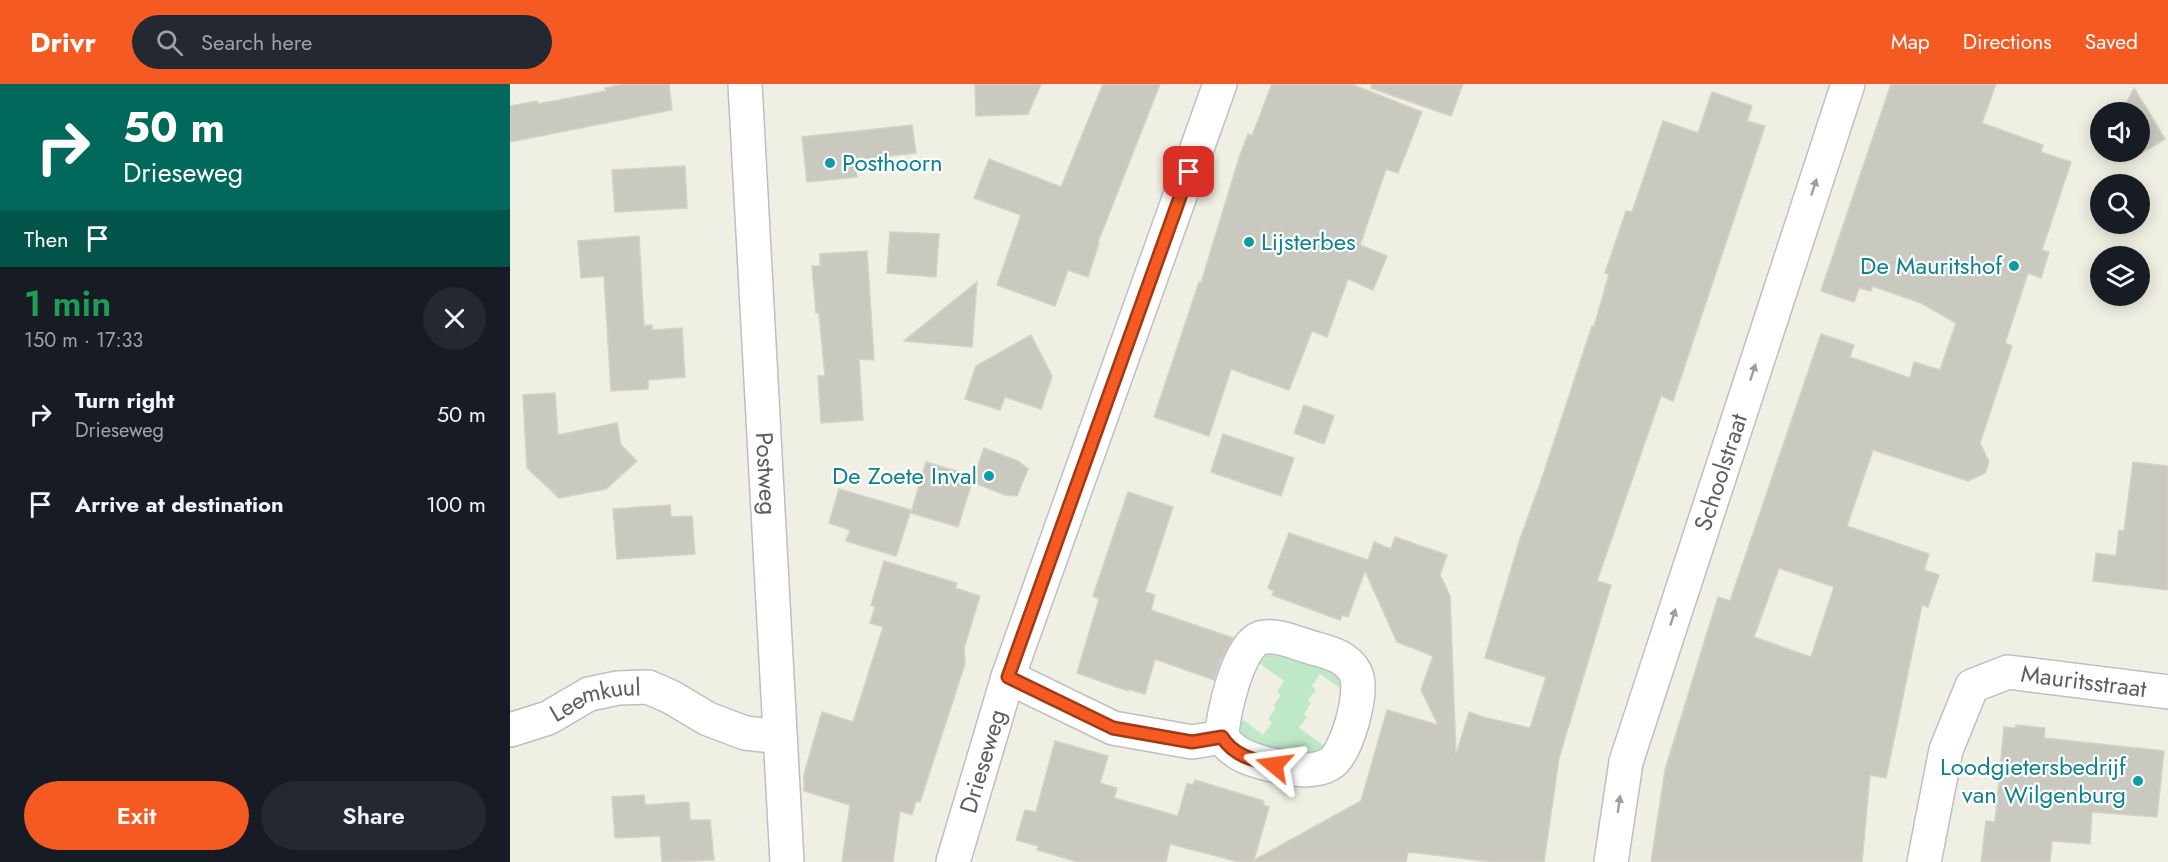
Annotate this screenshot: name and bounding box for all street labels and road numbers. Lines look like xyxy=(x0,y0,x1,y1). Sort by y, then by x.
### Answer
street label: Schoolstraat xyxy=(1685,409,1756,535)
street label: Postweg xyxy=(747,431,786,516)
street label: Mauritsstraat xyxy=(2019,656,2149,706)
street label: Leemkuul xyxy=(543,669,641,730)
street label: Drieseweg xyxy=(950,705,1014,817)

